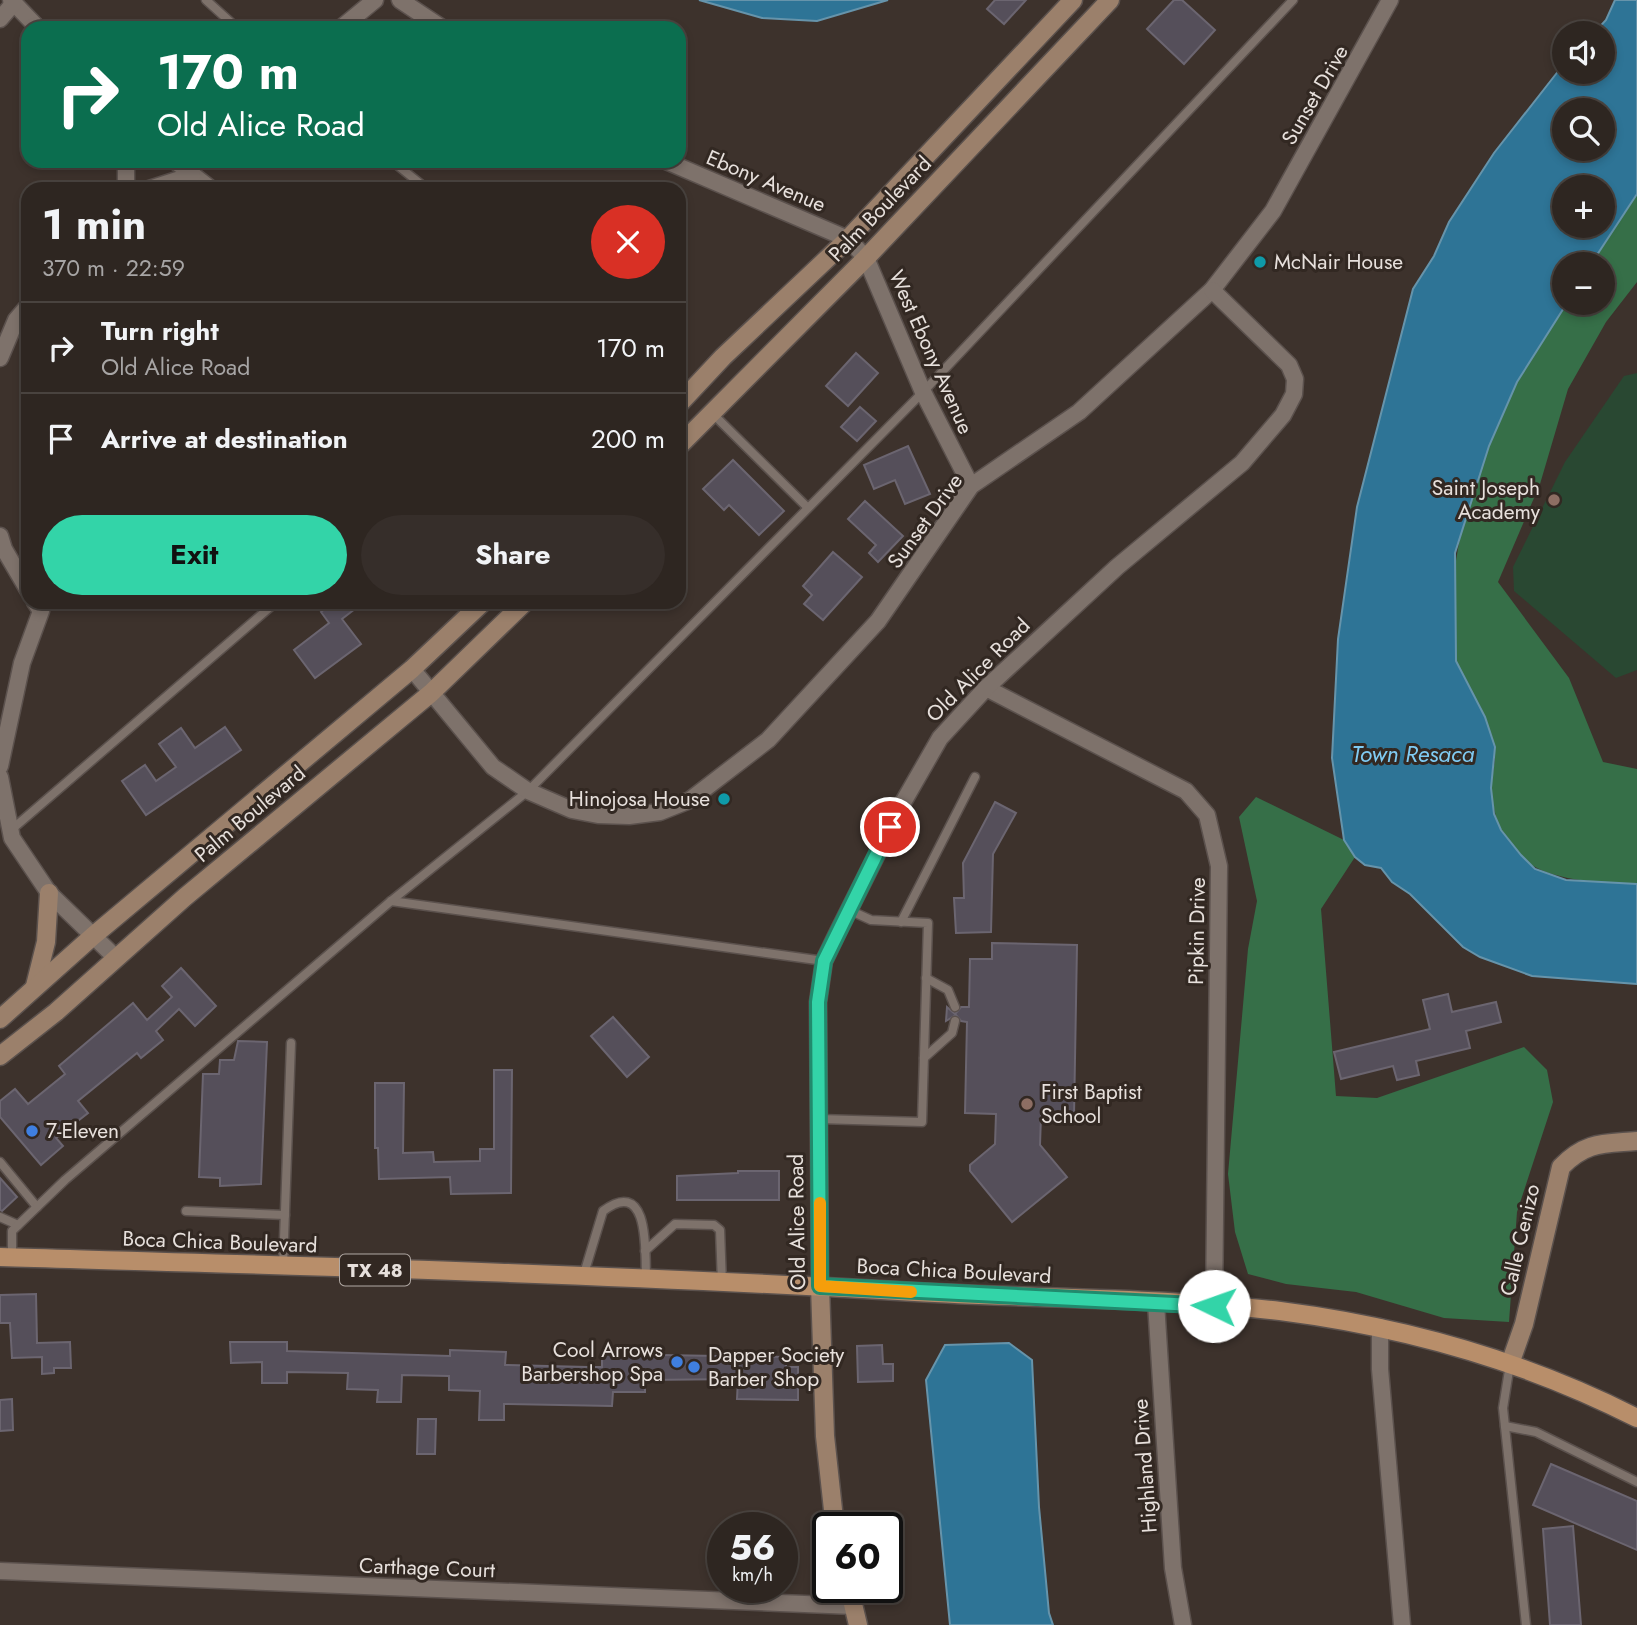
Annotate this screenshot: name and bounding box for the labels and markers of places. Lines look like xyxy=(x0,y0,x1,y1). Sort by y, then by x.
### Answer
place label: McNair House xyxy=(1274,247,1403,277)
marker: McNair House xyxy=(1252,254,1268,270)
place label: Saint Joseph Academy xyxy=(1432,473,1541,527)
marker: Saint Joseph Academy xyxy=(1546,492,1562,508)
place label: Hinojosa House xyxy=(569,784,710,814)
marker: Hinojosa House xyxy=(716,791,732,807)
pin xyxy=(860,797,920,857)
place label: First Baptist School xyxy=(1041,1077,1142,1131)
marker: First Baptist School xyxy=(1019,1096,1035,1112)
place label: 7-Eleven xyxy=(46,1116,119,1146)
marker: 7-Eleven xyxy=(24,1123,40,1139)
place label: Cool Arrows Barbershop Spa xyxy=(521,1335,663,1389)
place label: Dapper Society Barber Shop xyxy=(708,1340,845,1394)
marker: Cool Arrows Barbershop Spa xyxy=(669,1354,685,1370)
marker: Dapper Society Barber Shop xyxy=(686,1359,702,1375)

